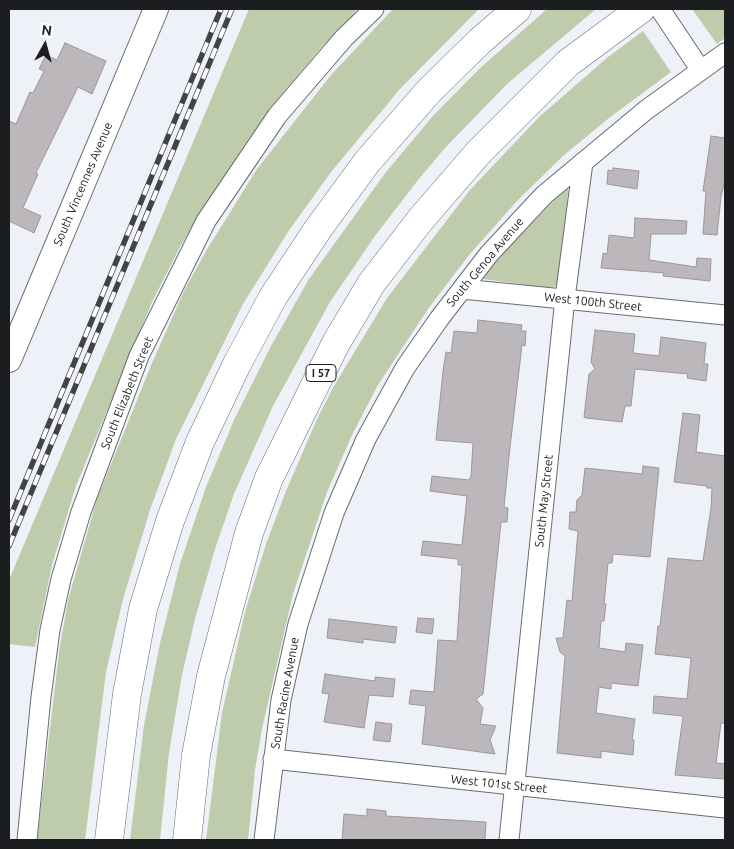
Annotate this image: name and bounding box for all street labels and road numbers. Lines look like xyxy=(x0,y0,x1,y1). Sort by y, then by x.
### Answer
street label: South Vincennes Avenue xyxy=(50,120,116,248)
street label: South Genoa Avenue xyxy=(443,214,527,310)
street label: West 100th Street xyxy=(543,290,643,314)
street label: South Elizabeth Street xyxy=(98,334,156,452)
road number: I 57 xyxy=(306,364,336,382)
street label: South May Street xyxy=(532,454,556,548)
street label: South Racine Avenue xyxy=(268,636,302,750)
street label: West 101st Street xyxy=(450,772,548,796)

